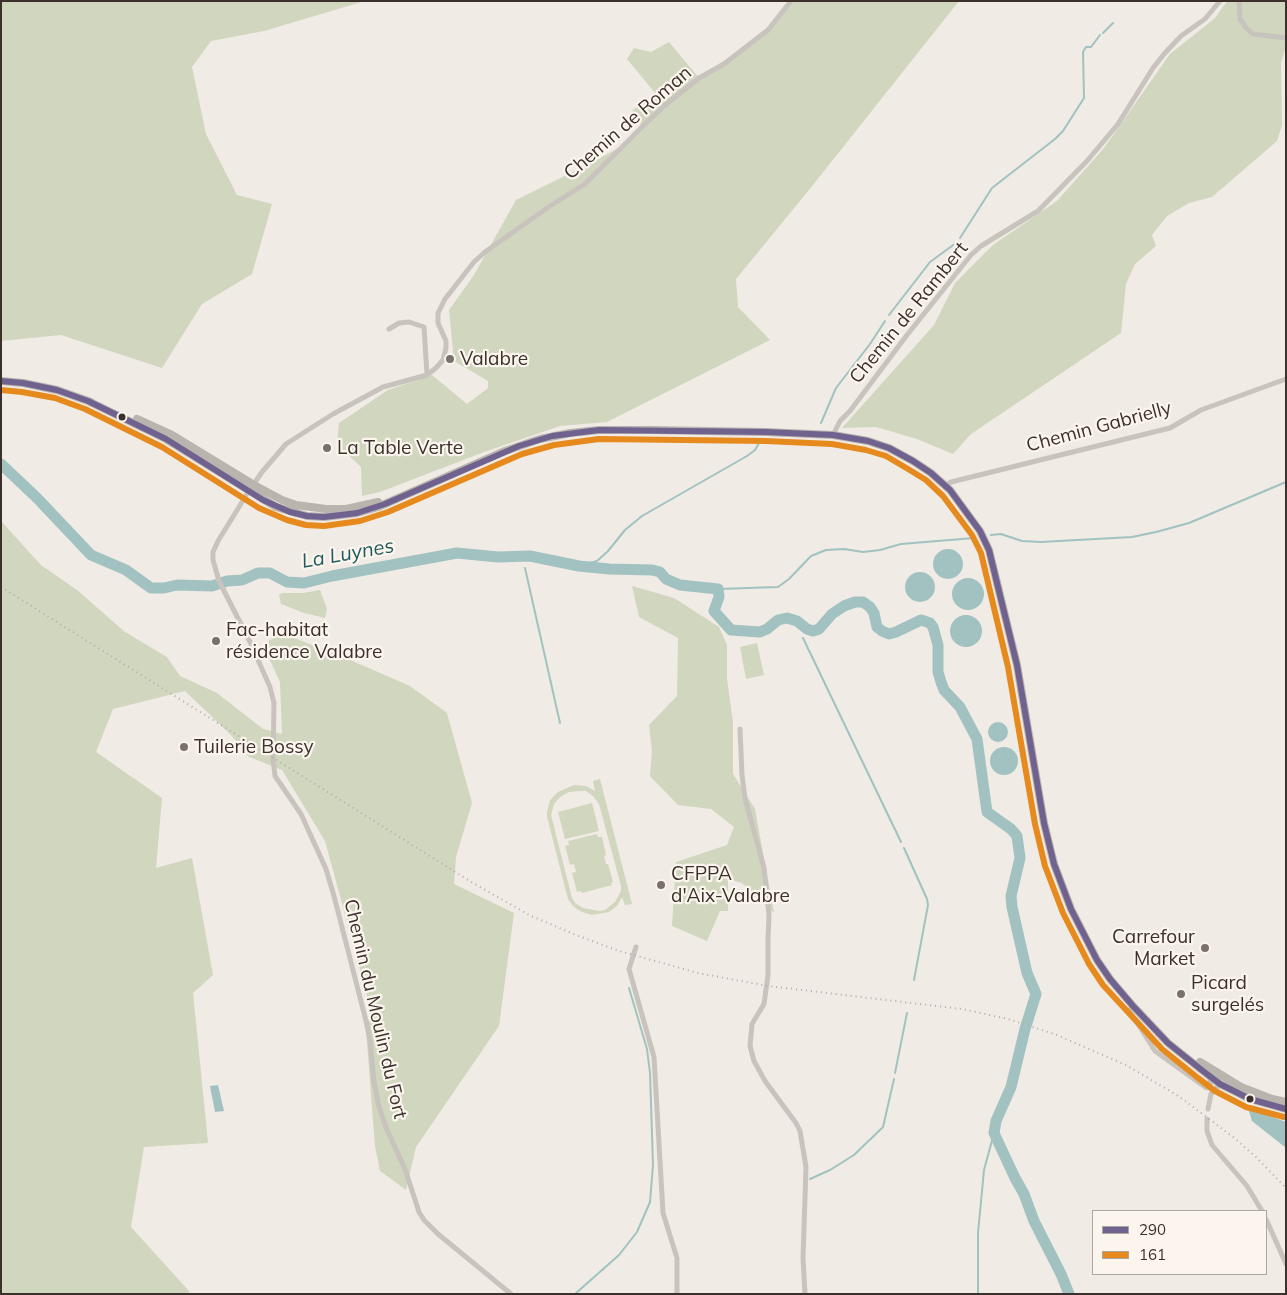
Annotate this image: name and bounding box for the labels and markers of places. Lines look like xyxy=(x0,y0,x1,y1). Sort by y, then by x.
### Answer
place label: Valabre xyxy=(460,348,528,370)
marker: Valabre xyxy=(444,353,456,365)
unlabelled marker xyxy=(117,412,127,422)
place label: La Table Verte xyxy=(337,437,463,459)
marker: La Table Verte xyxy=(321,442,333,454)
place label: Fac-habitat résidence Valabre xyxy=(226,619,382,663)
marker: Fac-habitat résidence Valabre xyxy=(210,635,222,647)
place label: Tuilerie Bossy xyxy=(194,736,314,758)
marker: Tuilerie Bossy xyxy=(178,741,190,753)
place label: CFPPA d'Aix-Valabre xyxy=(671,863,790,907)
marker: CFPPA d'Aix-Valabre xyxy=(655,879,667,891)
place label: Carrefour Market xyxy=(1112,926,1195,970)
marker: Carrefour Market xyxy=(1199,942,1211,954)
place label: Picard surgelés xyxy=(1191,972,1264,1016)
marker: Picard surgelés xyxy=(1175,988,1187,1000)
unlabelled marker xyxy=(1245,1094,1255,1104)

